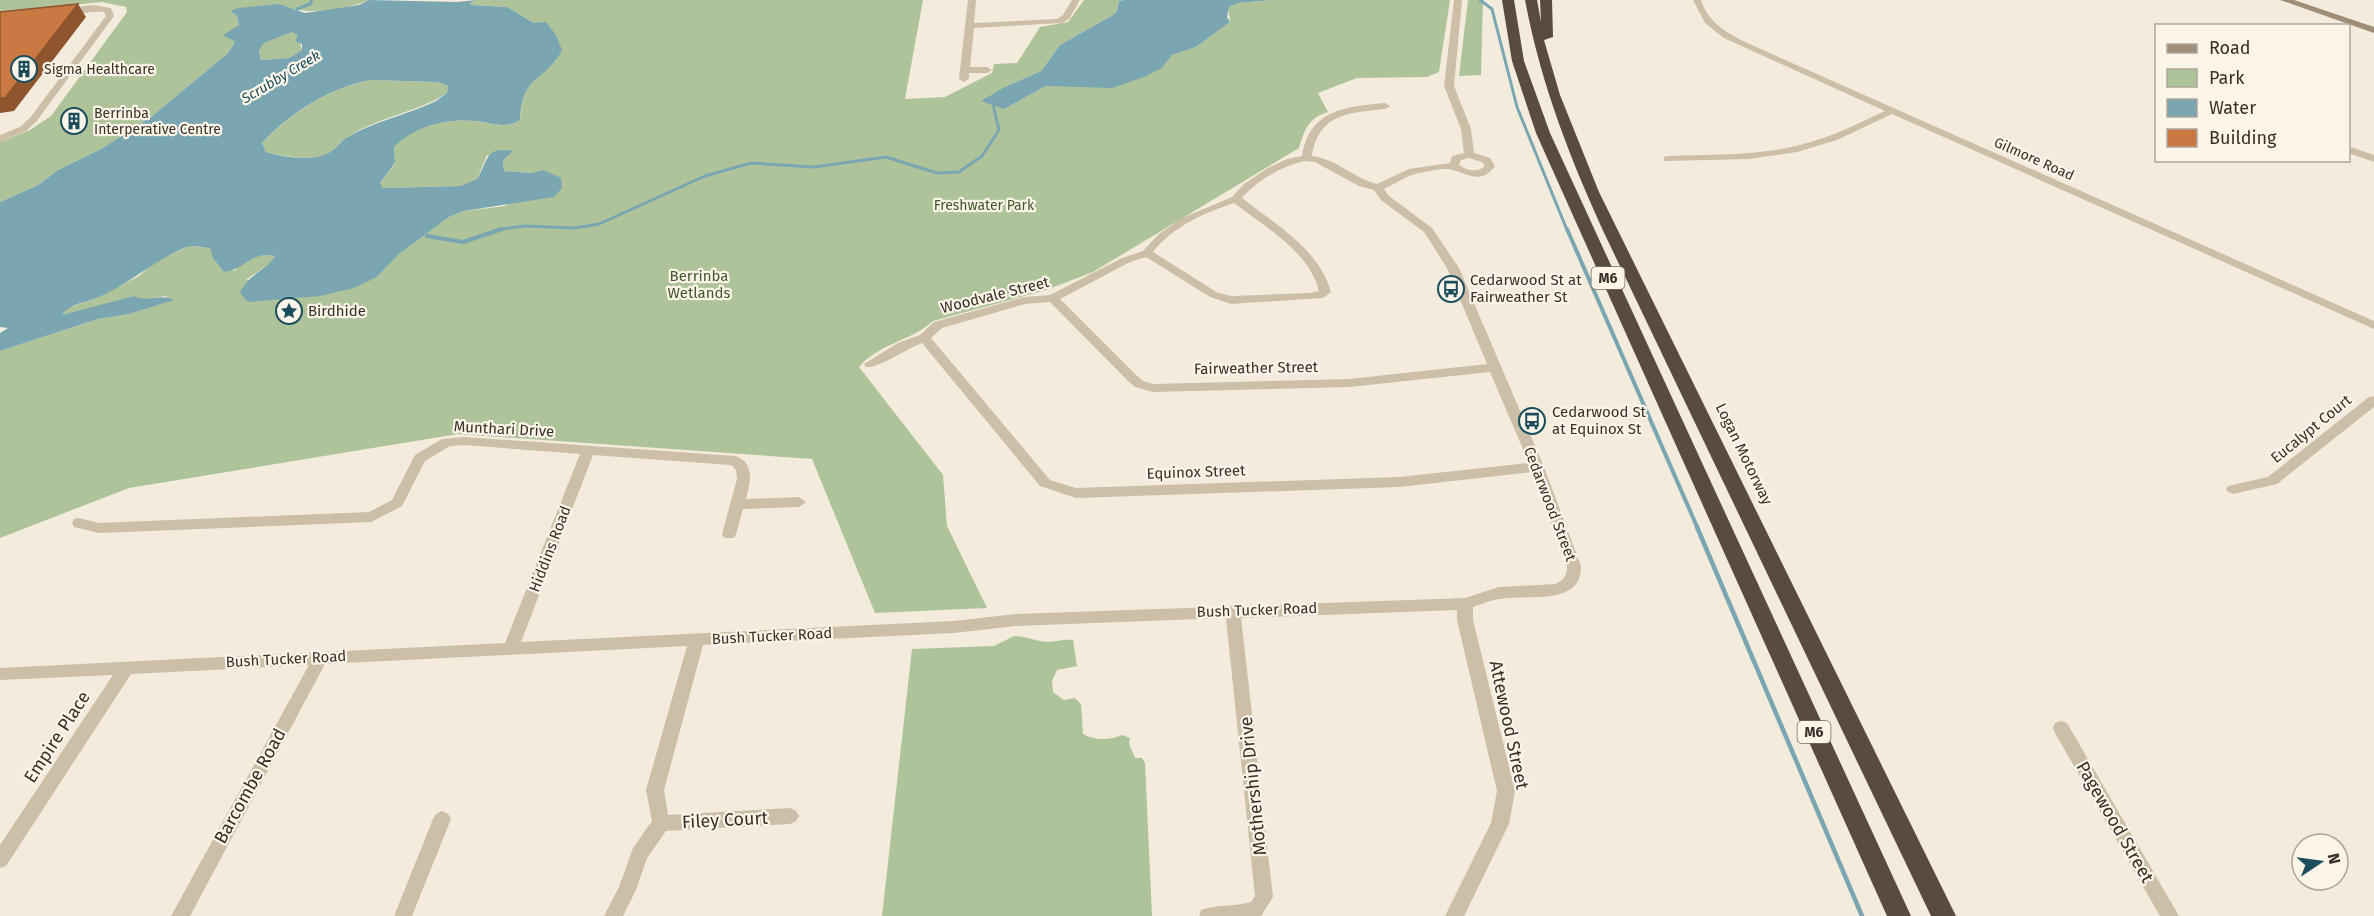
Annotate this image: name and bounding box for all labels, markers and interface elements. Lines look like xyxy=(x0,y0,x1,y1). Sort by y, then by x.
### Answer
legend xyxy=(2155,24,2350,162)
text: Road xyxy=(2209,37,2251,59)
water label: Scrubby Creek xyxy=(238,47,324,108)
building icon: Sigma Healthcare xyxy=(9,54,39,84)
place label: Sigma Healthcare xyxy=(44,61,155,78)
text: Park xyxy=(2209,67,2245,89)
text: Water xyxy=(2209,97,2256,119)
place label: Berrinba Interperative Centre xyxy=(94,105,221,138)
building icon: Berrinba Interperative Centre xyxy=(59,106,89,136)
text: Building xyxy=(2209,127,2277,149)
street label: Gilmore Road xyxy=(1991,134,2077,184)
park label: Freshwater Park xyxy=(934,197,1035,214)
park label: Berrinba Wetlands xyxy=(668,267,730,302)
road number: M6 xyxy=(1592,267,1624,289)
place label: Cedarwood St at Fairweather St xyxy=(1470,271,1582,306)
street label: Woodvale Street xyxy=(939,273,1052,317)
bus stop icon: Cedarwood St at Fairweather St xyxy=(1436,274,1466,304)
place icon: Birdhide xyxy=(274,296,304,326)
place label: Birdhide xyxy=(308,302,366,320)
street label: Fairweather Street xyxy=(1194,358,1319,378)
street label: Eucalypt Court xyxy=(2267,391,2355,467)
street label: Logan Motorway xyxy=(1712,400,1777,508)
place label: Cedarwood St at Equinox St xyxy=(1552,403,1647,438)
bus stop icon: Cedarwood St at Equinox St xyxy=(1517,406,1547,436)
street label: Munthari Drive xyxy=(453,417,555,441)
street label: Cedarwood Street xyxy=(1520,444,1580,564)
street label: Equinox Street xyxy=(1146,461,1246,483)
street label: Hiddins Road xyxy=(525,503,575,595)
street label: Bush Tucker Road xyxy=(1196,599,1318,621)
street label: Bush Tucker Road xyxy=(711,624,833,648)
street label: Bush Tucker Road xyxy=(225,647,347,671)
street label: Attewood Street xyxy=(1485,659,1533,792)
street label: Empire Place xyxy=(19,687,95,787)
street label: Mothership Drive xyxy=(1235,715,1271,857)
road number: M6 xyxy=(1798,721,1830,743)
street label: Barcombe Road xyxy=(209,725,291,847)
street label: Pagewood Street xyxy=(2071,757,2159,887)
street label: Filey Court xyxy=(681,807,769,833)
north arrow xyxy=(2290,832,2350,892)
text: N xyxy=(2324,851,2345,866)

